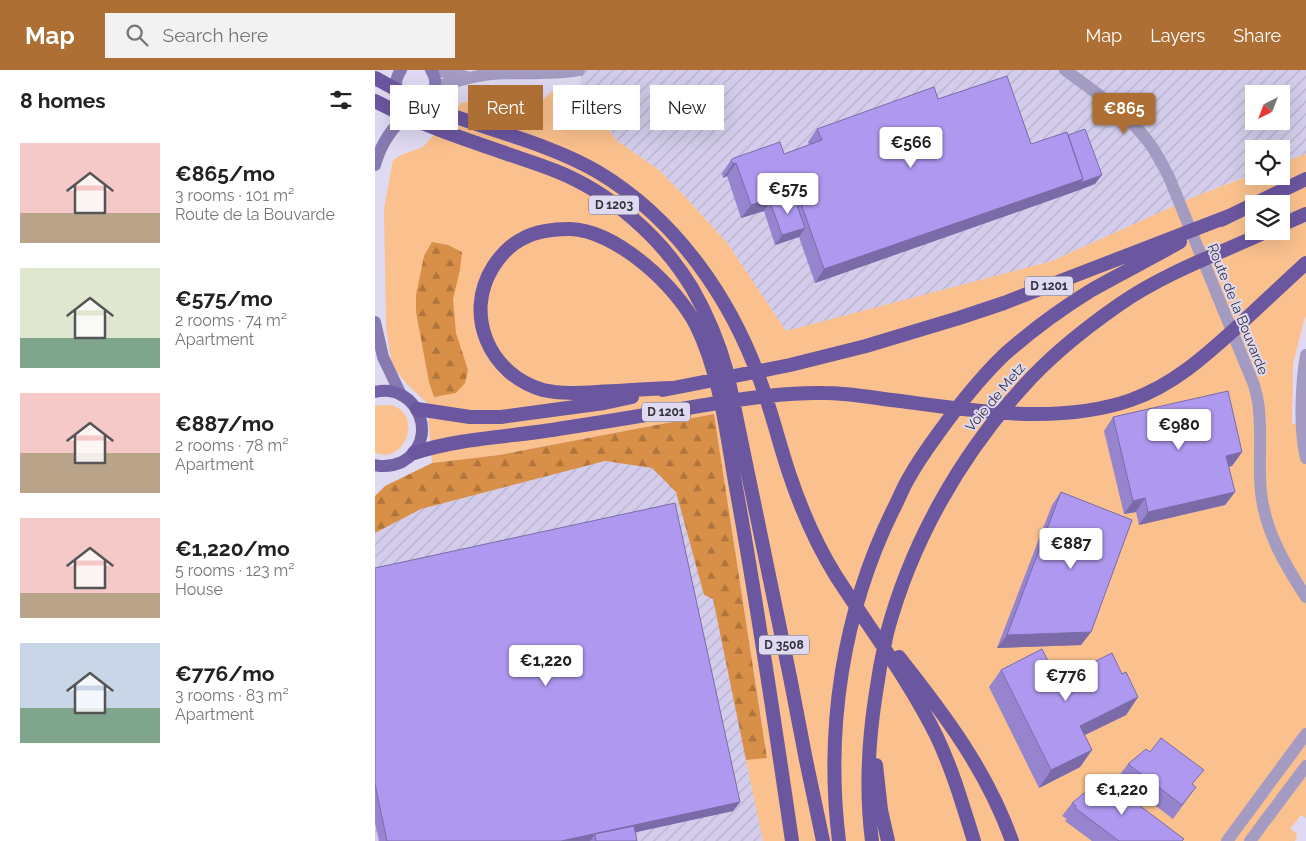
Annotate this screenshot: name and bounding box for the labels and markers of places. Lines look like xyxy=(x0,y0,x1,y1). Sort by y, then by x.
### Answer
pin: €865 xyxy=(1094,92,1154,135)
pin: €566 xyxy=(881,126,941,169)
pin: €575 xyxy=(758,172,818,215)
pin: €980 xyxy=(1149,408,1209,451)
pin: €887 xyxy=(1041,528,1101,570)
pin: €1,220 xyxy=(505,644,587,687)
pin: €776 xyxy=(1036,660,1096,702)
pin: €1,220 xyxy=(1081,774,1163,816)

